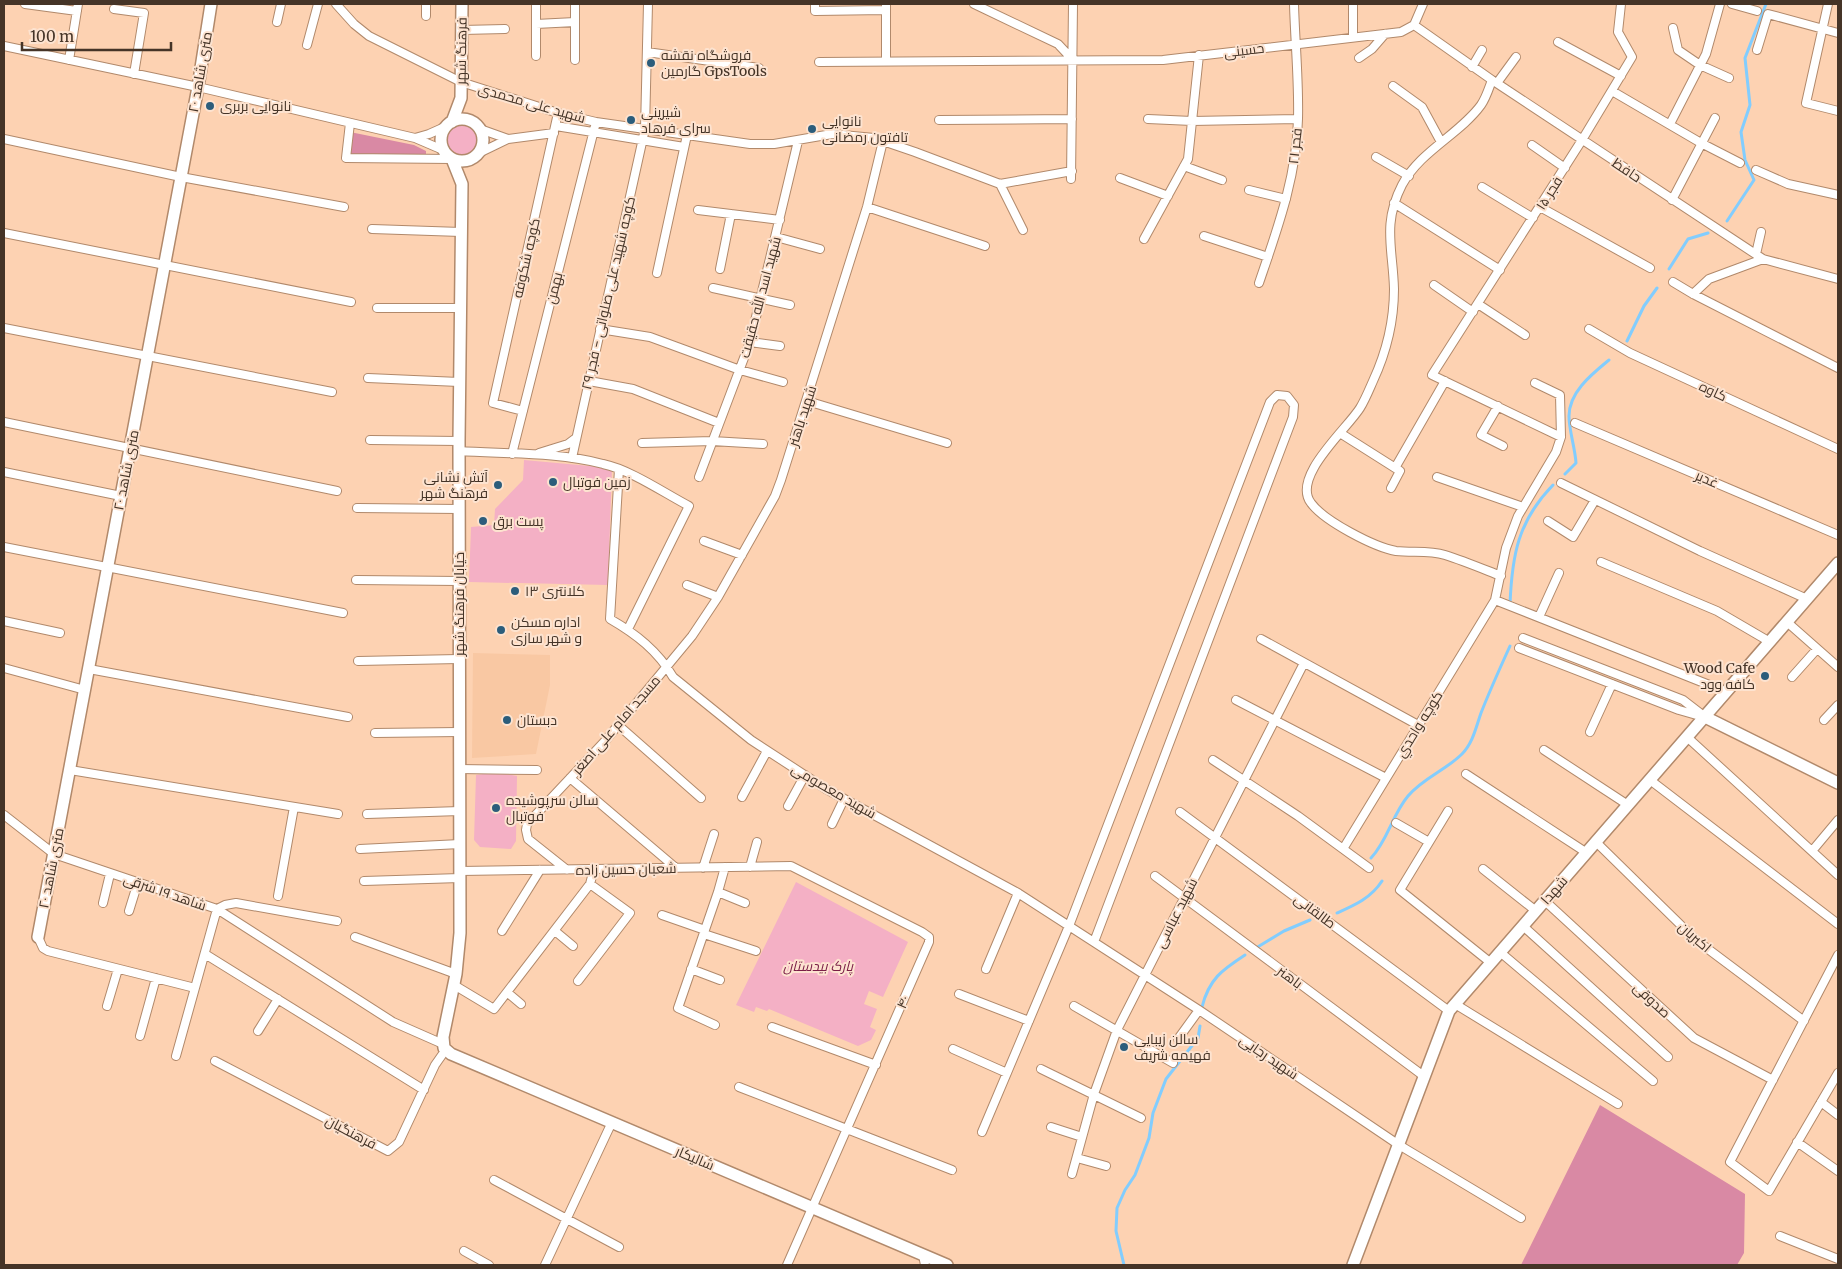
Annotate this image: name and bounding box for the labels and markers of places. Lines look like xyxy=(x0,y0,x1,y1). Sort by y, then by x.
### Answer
place label: فروشگاه نقشه گارمین GpsTools xyxy=(661,46,767,80)
marker: فروشگاه نقشه گارمین GpsTools xyxy=(645,57,657,69)
place label: نانوایی بربری xyxy=(220,97,291,115)
marker: نانوایی بربری xyxy=(204,100,216,112)
place label: شیرینی سرای فرهاد xyxy=(641,103,711,137)
place label: نانوایی تافتون رمضانی xyxy=(822,112,908,146)
marker: شیرینی سرای فرهاد xyxy=(625,114,637,126)
marker: نانوایی تافتون رمضانی xyxy=(806,123,818,135)
place label: آتش نشانی فرهنگ شهر xyxy=(419,468,488,502)
place label: زمین فوتبال xyxy=(563,473,631,491)
marker: زمین فوتبال xyxy=(547,476,559,488)
marker: آتش نشانی فرهنگ شهر xyxy=(492,479,504,491)
place label: پست برق xyxy=(493,512,544,531)
marker: پست برق xyxy=(477,515,489,527)
place label: کلانتری ۱۳ xyxy=(525,582,585,600)
marker: کلانتری ۱۳ xyxy=(509,585,521,597)
place label: اداره مسکن و شهر سازی xyxy=(511,613,582,647)
marker: اداره مسکن و شهر سازی xyxy=(495,624,507,636)
place label: Wood Cafe کافه وود xyxy=(1683,659,1755,693)
marker: Wood Cafe کافه وود xyxy=(1759,670,1771,682)
place label: دبستان xyxy=(517,711,557,729)
marker: دبستان xyxy=(501,714,513,726)
place label: سالن سرپوشیده فوتبال xyxy=(506,791,599,825)
marker: سالن سرپوشیده فوتبال xyxy=(490,802,502,814)
place label: سالن زیبایی فهیمه شریف xyxy=(1134,1030,1211,1064)
marker: سالن زیبایی فهیمه شریف xyxy=(1118,1041,1130,1053)

